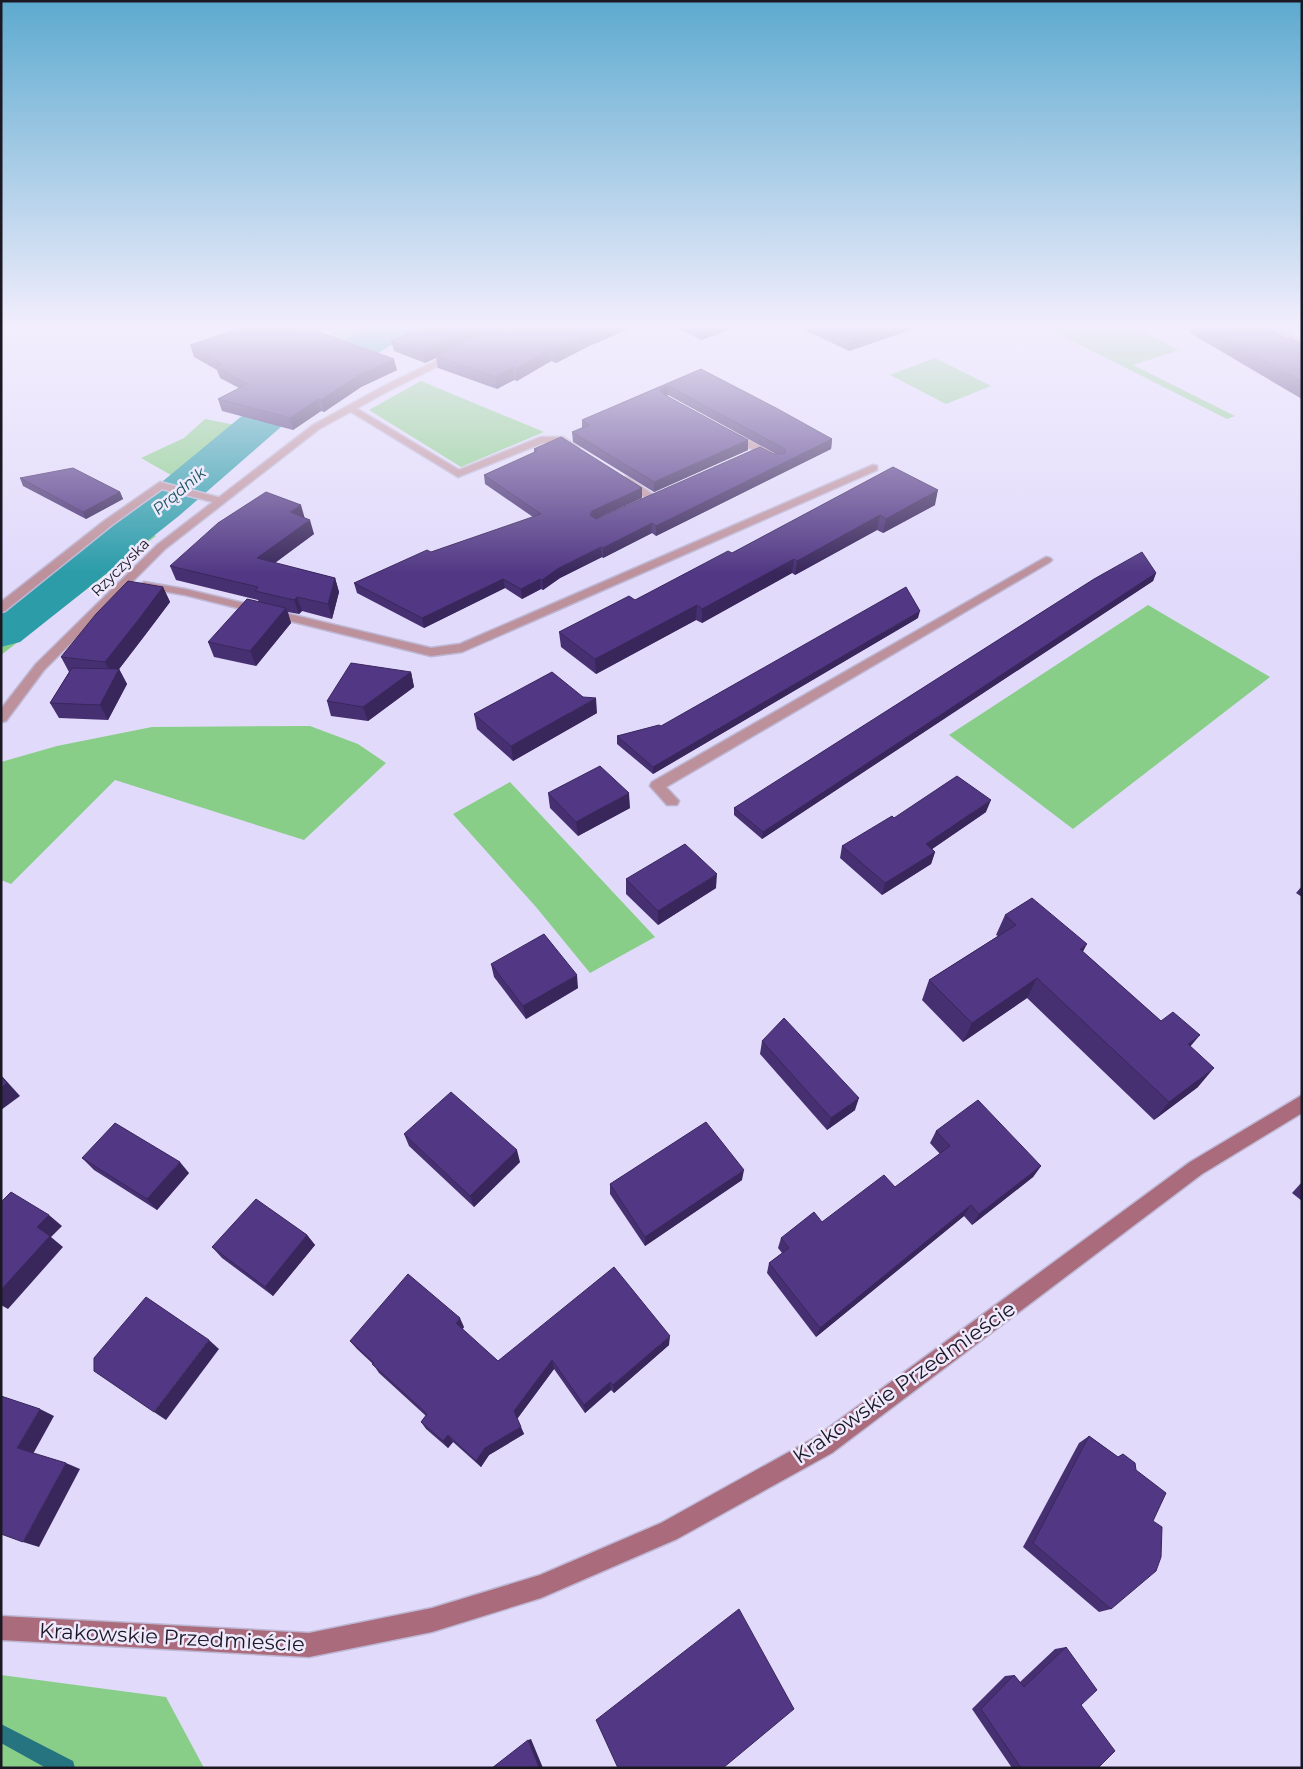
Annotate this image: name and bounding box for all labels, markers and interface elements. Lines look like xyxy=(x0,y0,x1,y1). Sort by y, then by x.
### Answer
water label: Prądnik xyxy=(149,462,211,519)
street label: Rzyczyska xyxy=(87,534,153,600)
street label: Krakowskie Przedmieście xyxy=(788,1295,1020,1469)
street label: Krakowskie Przedmieście xyxy=(39,1618,305,1656)

